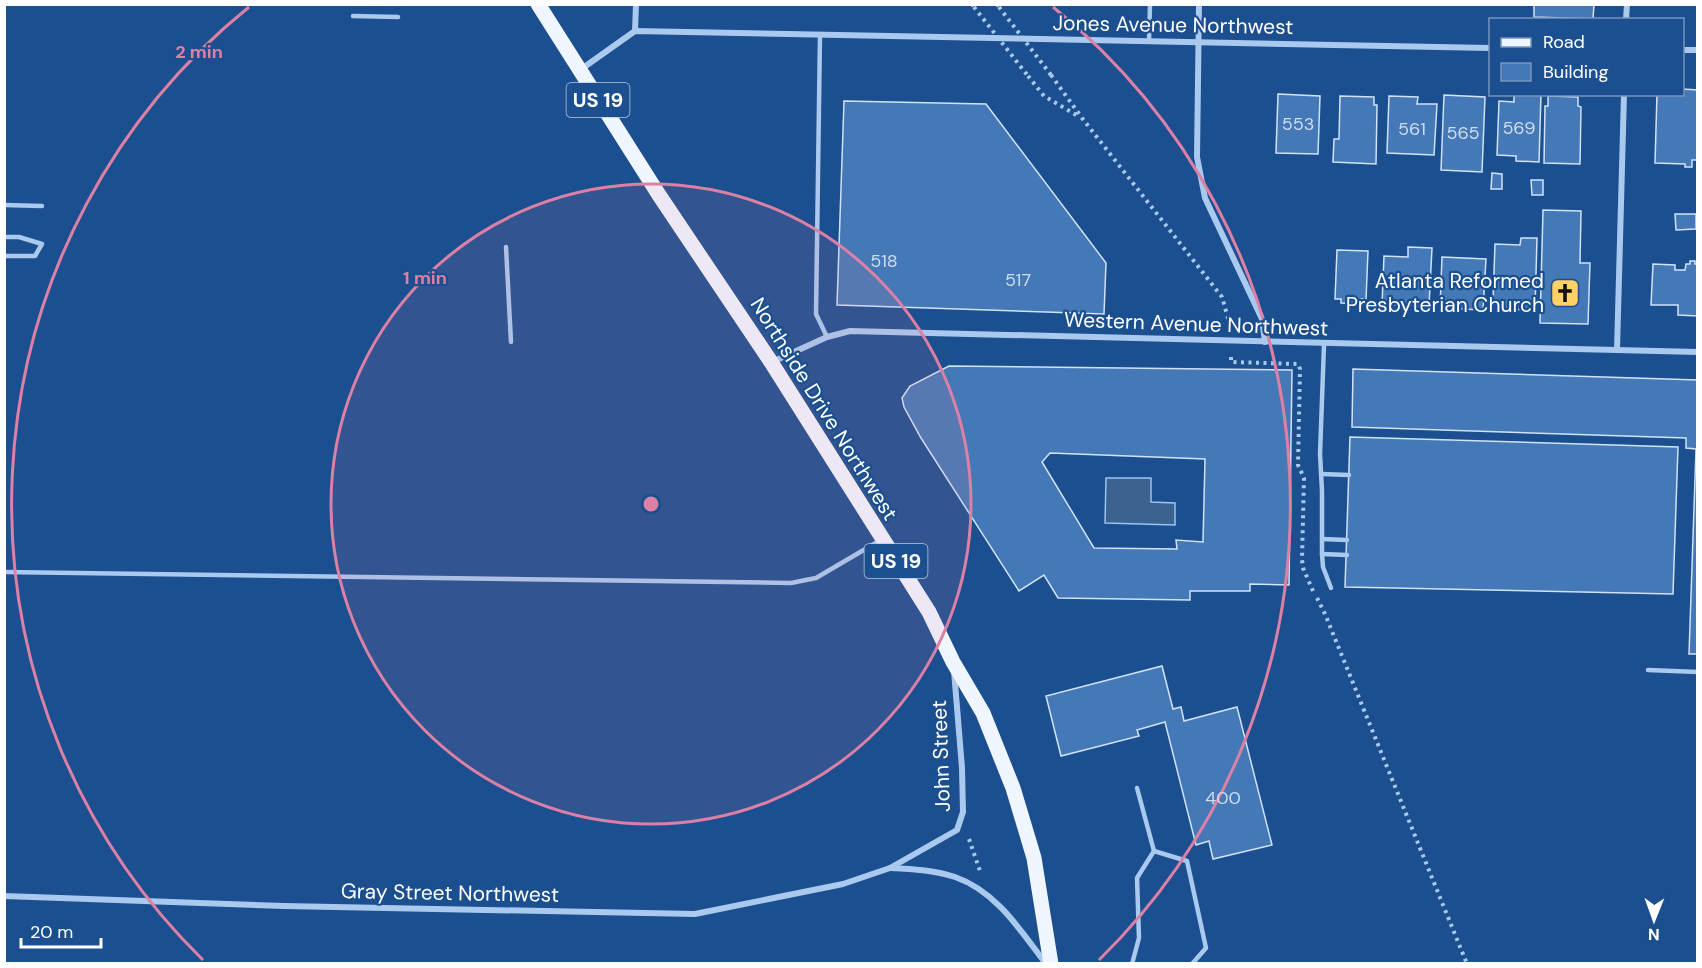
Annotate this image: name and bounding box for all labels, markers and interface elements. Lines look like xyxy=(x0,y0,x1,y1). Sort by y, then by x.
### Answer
street label: Jones Avenue Northwest xyxy=(1052,9,1294,41)
legend xyxy=(1489,18,1684,96)
text: Road xyxy=(1543,30,1585,54)
text: 2 min xyxy=(175,40,223,64)
text: Building xyxy=(1543,60,1608,84)
road number: US 19 xyxy=(566,83,630,117)
house number: 553 xyxy=(1282,112,1314,136)
house number: 569 xyxy=(1502,116,1536,140)
house number: 561 xyxy=(1398,117,1426,141)
house number: 565 xyxy=(1447,121,1479,145)
house number: 518 xyxy=(870,249,898,273)
text: 1 min xyxy=(403,266,447,290)
place label: Atlanta Reformed Presbyterian Church xyxy=(1346,267,1544,319)
house number: 517 xyxy=(1005,268,1031,292)
church icon: Atlanta Reformed Presbyterian Church xyxy=(1549,277,1581,309)
street label: Northside Drive Northwest xyxy=(744,292,904,526)
street label: Western Avenue Northwest xyxy=(1063,305,1329,343)
centre of rings xyxy=(641,494,661,514)
road number: US 19 xyxy=(864,544,928,578)
street label: John Street xyxy=(925,699,957,813)
house number: 400 xyxy=(1205,786,1241,810)
street label: Gray Street Northwest xyxy=(341,877,559,909)
north arrow xyxy=(1624,890,1684,950)
scale bar xyxy=(21,911,100,949)
text: 20 m xyxy=(30,920,73,944)
text: N xyxy=(1648,924,1660,945)

